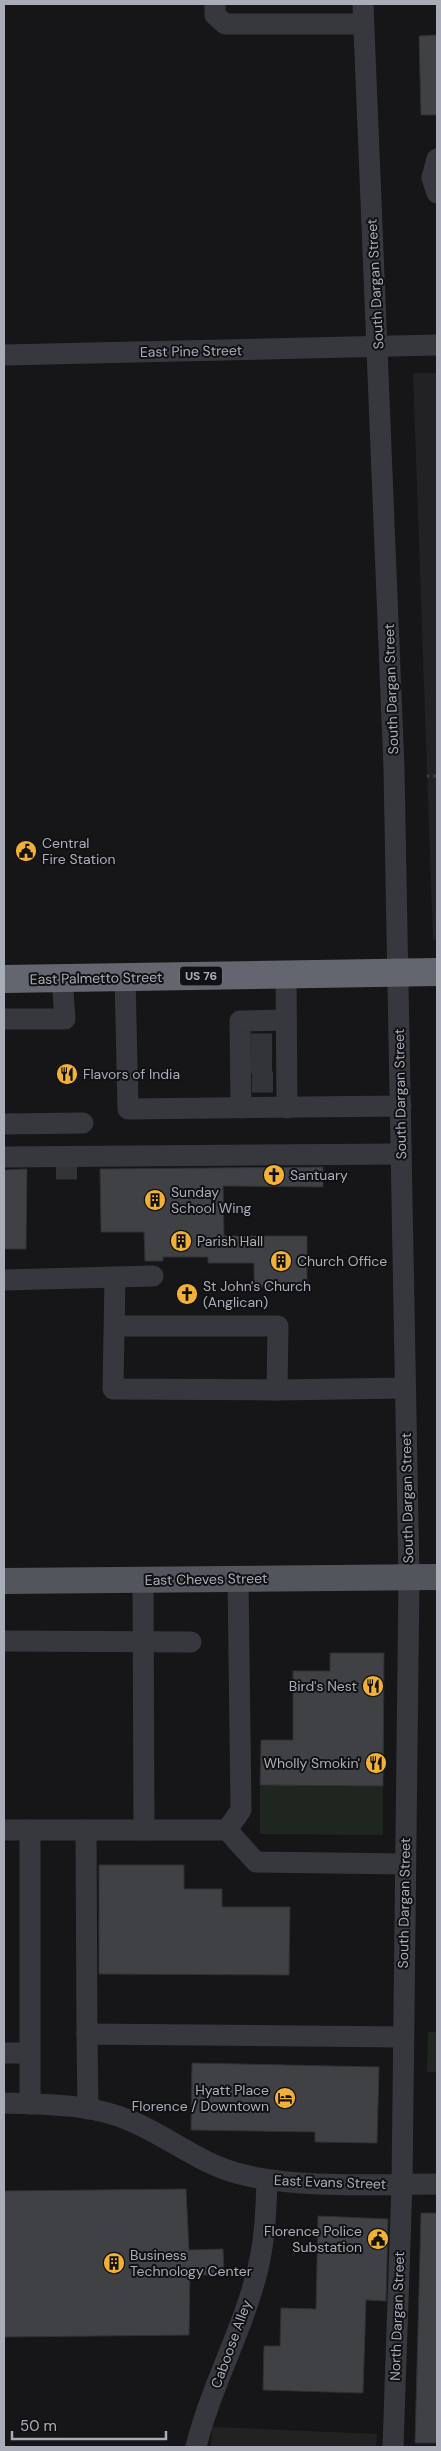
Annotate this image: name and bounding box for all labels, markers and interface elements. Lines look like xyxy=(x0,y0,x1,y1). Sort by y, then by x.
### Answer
street label: South Dargan Street xyxy=(363,218,387,350)
street label: East Pine Street xyxy=(140,341,242,361)
street label: South Dargan Street xyxy=(380,623,402,755)
place label: Central Fire Station xyxy=(42,834,116,868)
public building icon: Central Fire Station xyxy=(14,839,38,863)
road number: US 76 xyxy=(180,966,222,986)
street label: East Palmetto Street xyxy=(30,968,162,988)
street label: South Dargan Street xyxy=(390,1028,410,1160)
restaurant icon: Flavors of India xyxy=(55,1062,79,1086)
place label: Flavors of India xyxy=(83,1065,180,1083)
church icon: Santuary xyxy=(262,1163,286,1187)
place label: Santuary xyxy=(290,1166,348,1184)
place label: Sunday School Wing xyxy=(171,1183,252,1217)
building icon: Sunday School Wing xyxy=(143,1188,167,1212)
building icon: Parish Hall xyxy=(169,1229,193,1253)
place label: Parish Hall xyxy=(197,1232,263,1250)
building icon: Church Office xyxy=(269,1249,293,1273)
place label: Church Office xyxy=(297,1252,387,1270)
place label: St John's Church (Anglican) xyxy=(203,1277,311,1311)
church icon: St John's Church (Anglican) xyxy=(175,1282,199,1306)
street label: South Dargan Street xyxy=(397,1432,417,1564)
street label: East Cheves Street xyxy=(145,1569,267,1589)
restaurant icon: Bird's Nest xyxy=(361,1674,385,1698)
place label: Bird's Nest xyxy=(289,1677,357,1695)
restaurant icon: Wholly Smokin' xyxy=(364,1751,388,1775)
place label: Wholly Smokin' xyxy=(263,1754,360,1772)
street label: South Dargan Street xyxy=(394,1837,414,1969)
place label: Hyatt Place Florence / Downtown xyxy=(132,2081,269,2115)
hotel icon: Hyatt Place Florence / Downtown xyxy=(273,2086,297,2110)
street label: East Evans Street xyxy=(273,2171,387,2193)
place label: Florence Police Substation xyxy=(264,2222,362,2256)
public building icon: Florence Police Substation xyxy=(366,2227,390,2251)
place label: Business Technology Center xyxy=(130,2246,252,2280)
building icon: Business Technology Center xyxy=(102,2251,126,2275)
street label: North Dargan Street xyxy=(386,2251,408,2381)
street label: Caboose Alley xyxy=(207,2297,255,2391)
scale bar xyxy=(12,2408,166,2440)
text: 50 m xyxy=(20,2416,57,2436)

